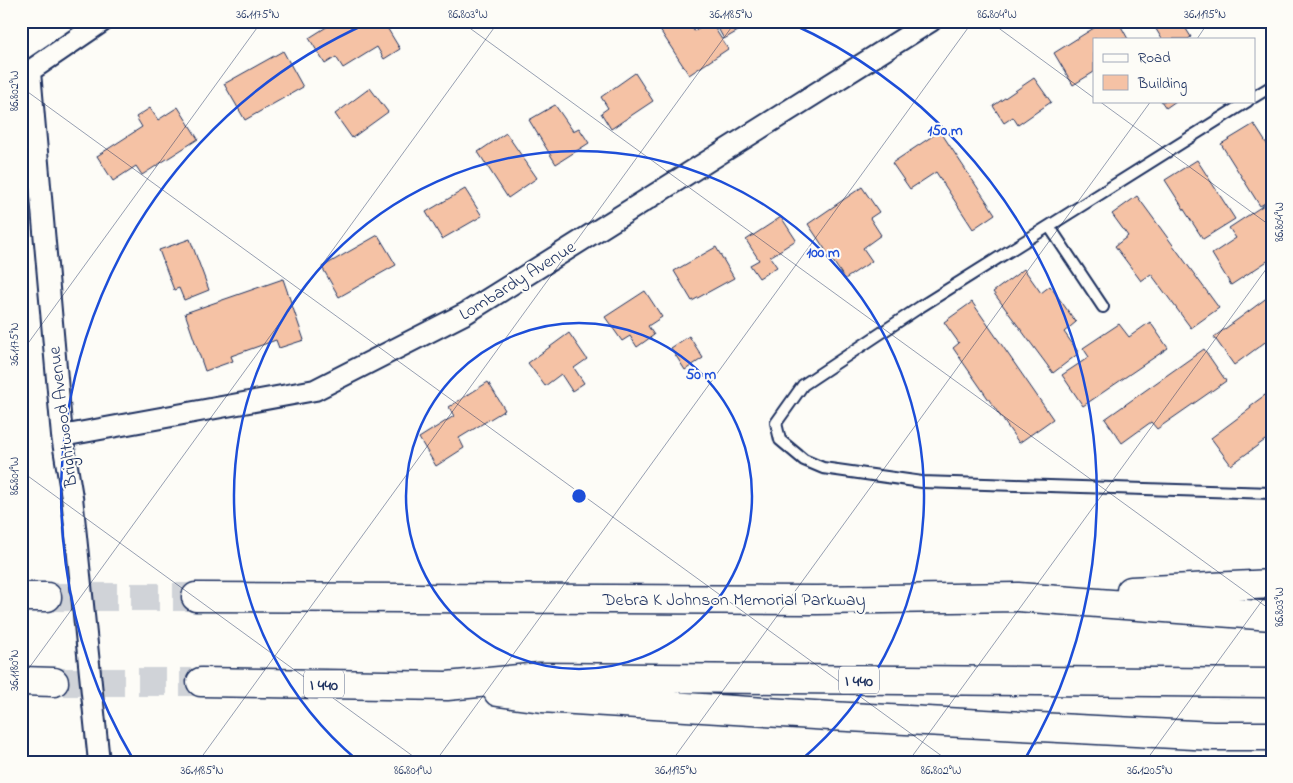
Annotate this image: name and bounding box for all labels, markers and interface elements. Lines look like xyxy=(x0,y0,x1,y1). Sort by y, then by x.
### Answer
text: 36.1175°N xyxy=(236,6,280,24)
text: 86.803°W xyxy=(448,6,488,24)
text: 36.1185°N xyxy=(710,6,753,24)
text: 86.804°W xyxy=(977,6,1017,24)
text: 36.1195°N xyxy=(1184,6,1226,24)
legend xyxy=(1093,38,1256,102)
text: Road xyxy=(1138,47,1171,69)
text: 86.802°W xyxy=(6,71,24,111)
text: Building xyxy=(1137,73,1187,96)
text: 150 m xyxy=(927,120,963,142)
text: 86.804°W xyxy=(1271,202,1289,242)
street label: Lombardy Avenue xyxy=(455,235,582,328)
text: 100 m xyxy=(806,242,840,264)
text: 36.1175°N xyxy=(6,322,24,366)
street label: Brightwood Avenue xyxy=(42,344,87,490)
text: 50 m xyxy=(686,364,717,386)
text: 86.801°W xyxy=(6,457,24,495)
centre of rings xyxy=(570,487,588,505)
text: 86.803°W xyxy=(1271,587,1289,627)
street label: Debra K Johnson Memorial Parkway xyxy=(601,588,866,614)
text: 36.1180°N xyxy=(6,649,24,691)
road number: I 440 xyxy=(839,666,879,694)
road number: I 440 xyxy=(304,671,344,698)
text: 36.1185°N xyxy=(181,762,224,780)
text: 86.801°W xyxy=(394,762,432,780)
text: 36.1195°N xyxy=(655,762,697,780)
text: 86.802°W xyxy=(921,762,961,780)
text: 36.1205°N xyxy=(1127,762,1173,780)

